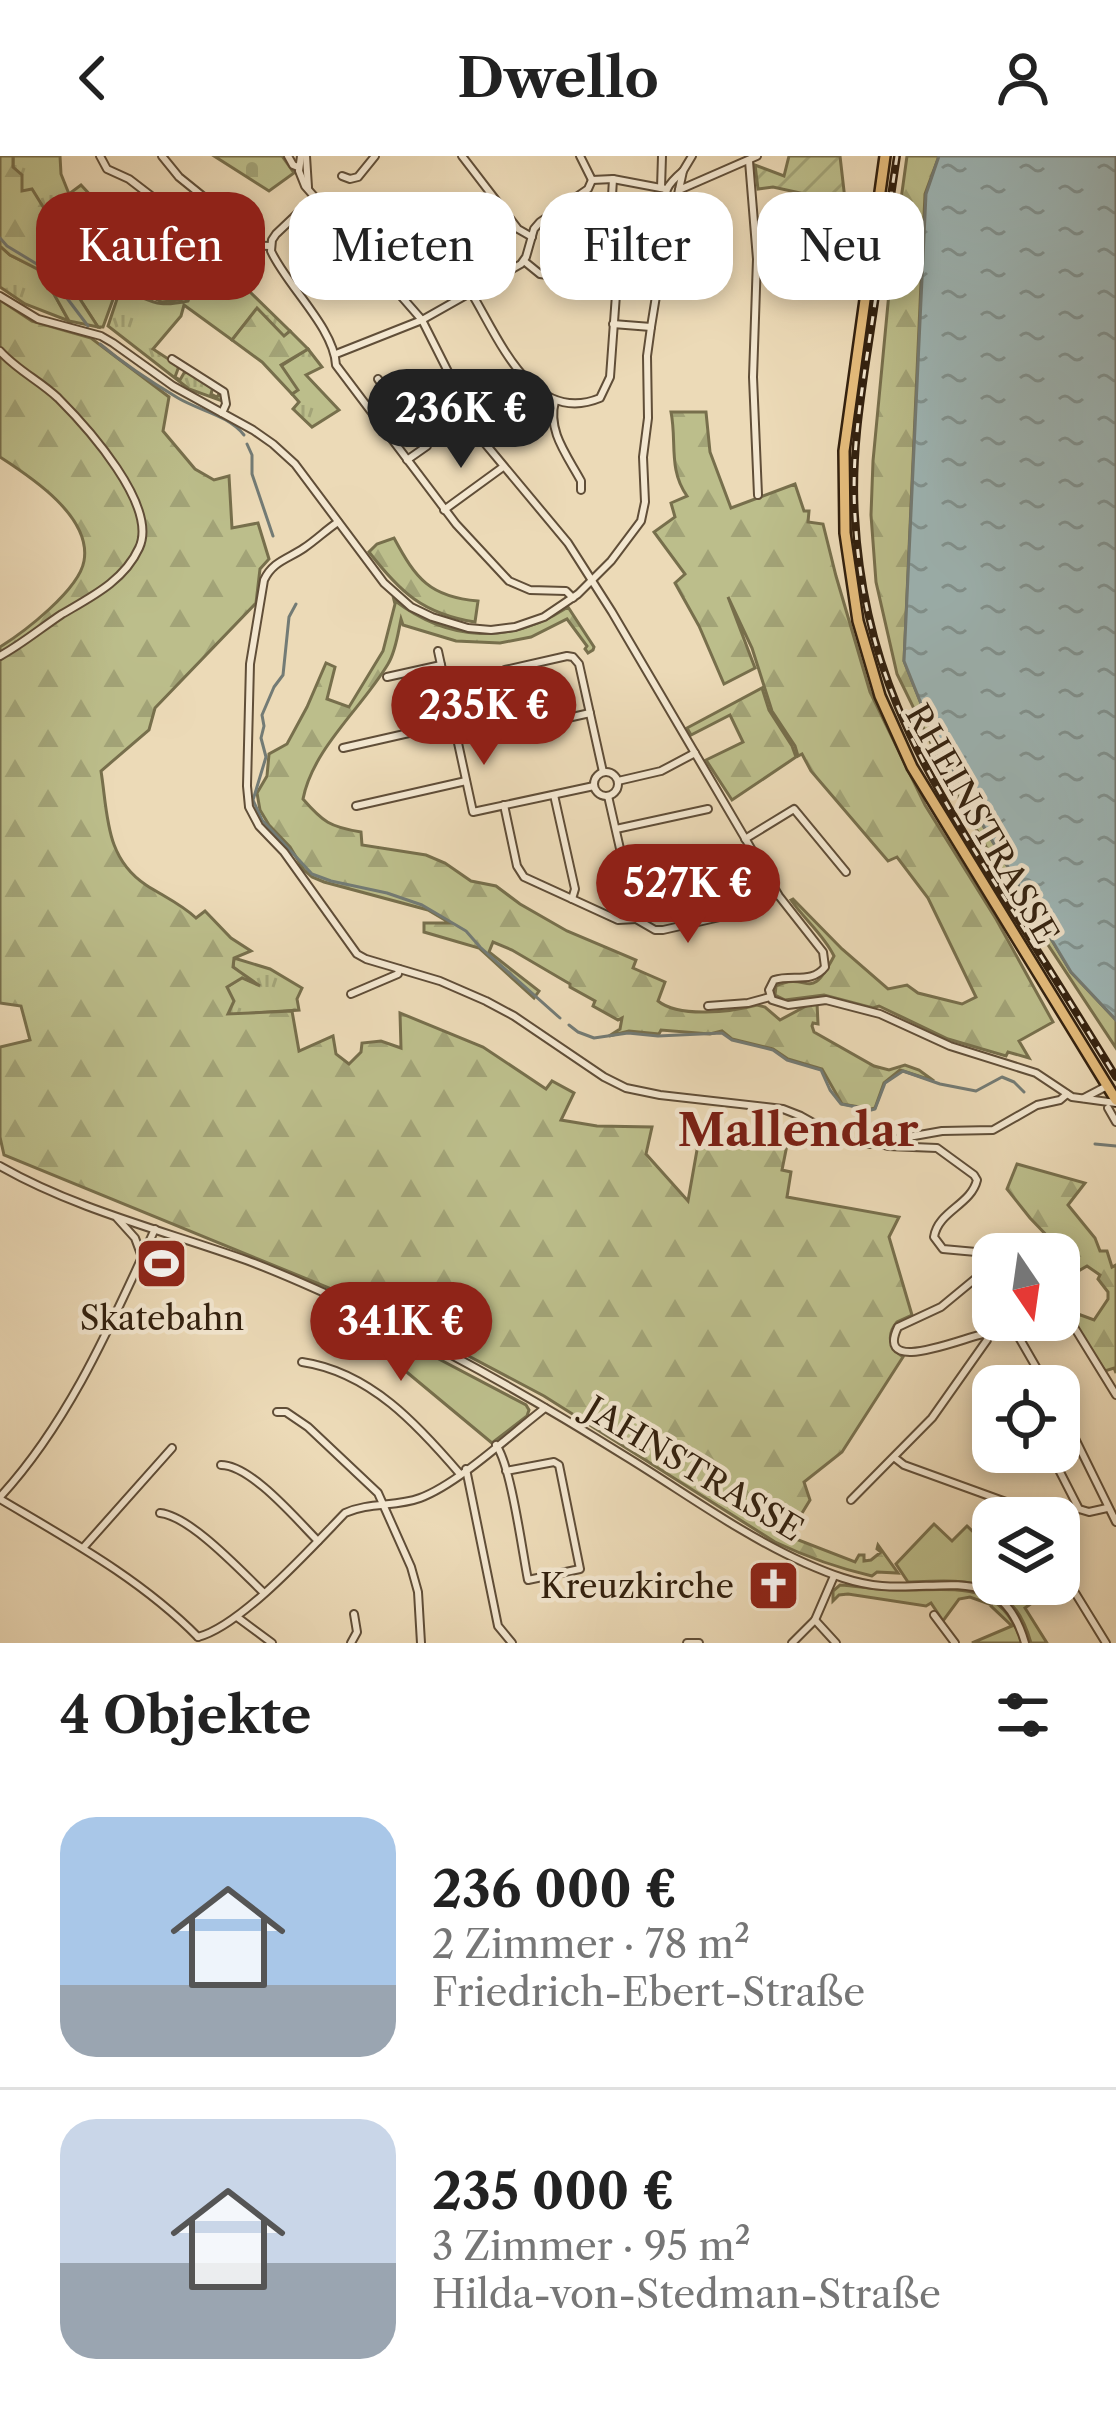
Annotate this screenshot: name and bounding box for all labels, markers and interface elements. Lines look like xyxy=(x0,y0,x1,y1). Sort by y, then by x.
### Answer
icon: back xyxy=(60,45,126,111)
text: Dwello xyxy=(457,45,659,111)
icon: person xyxy=(990,45,1056,111)
chip: Kaufen xyxy=(36,192,265,300)
chip: Mieten xyxy=(289,192,516,300)
chip: Filter xyxy=(540,192,733,300)
chip: Neu xyxy=(757,192,924,300)
pin: 236K € xyxy=(363,369,559,471)
text: 236K € xyxy=(394,384,528,432)
pin: 235K € xyxy=(386,666,582,768)
text: 235K € xyxy=(418,681,550,729)
street label: RHEINSTRASSE xyxy=(897,697,1067,951)
pin: 527K € xyxy=(590,844,786,946)
text: 527K € xyxy=(623,859,753,907)
district label: Mallendar xyxy=(678,1102,919,1158)
north arrow xyxy=(972,1233,1080,1341)
map controls xyxy=(972,1233,1080,1605)
sports icon: Skatebahn xyxy=(134,1236,190,1292)
pin: 341K € xyxy=(303,1282,499,1384)
text: 341K € xyxy=(337,1297,465,1345)
place label: Skatebahn xyxy=(80,1298,244,1339)
button: locate xyxy=(972,1365,1080,1473)
street label: JAHNSTRASSE xyxy=(573,1385,810,1550)
button: layers xyxy=(972,1497,1080,1605)
church icon: Kreuzkirche xyxy=(745,1558,801,1614)
place label: Kreuzkirche xyxy=(540,1566,734,1607)
icon: filters xyxy=(990,1682,1056,1748)
text: 4 Objekte xyxy=(60,1684,311,1746)
text: 236 000 € xyxy=(432,1858,677,1920)
icon: home xyxy=(156,1865,300,2009)
text: 2 Zimmer · 78 m² xyxy=(432,1920,750,1968)
text: Friedrich-Ebert-Straße xyxy=(432,1968,865,2016)
text: 235 000 € xyxy=(432,2160,675,2222)
icon: home xyxy=(156,2167,300,2311)
text: 3 Zimmer · 95 m² xyxy=(432,2222,751,2270)
text: Hilda-von-Stedman-Straße xyxy=(432,2270,941,2318)

